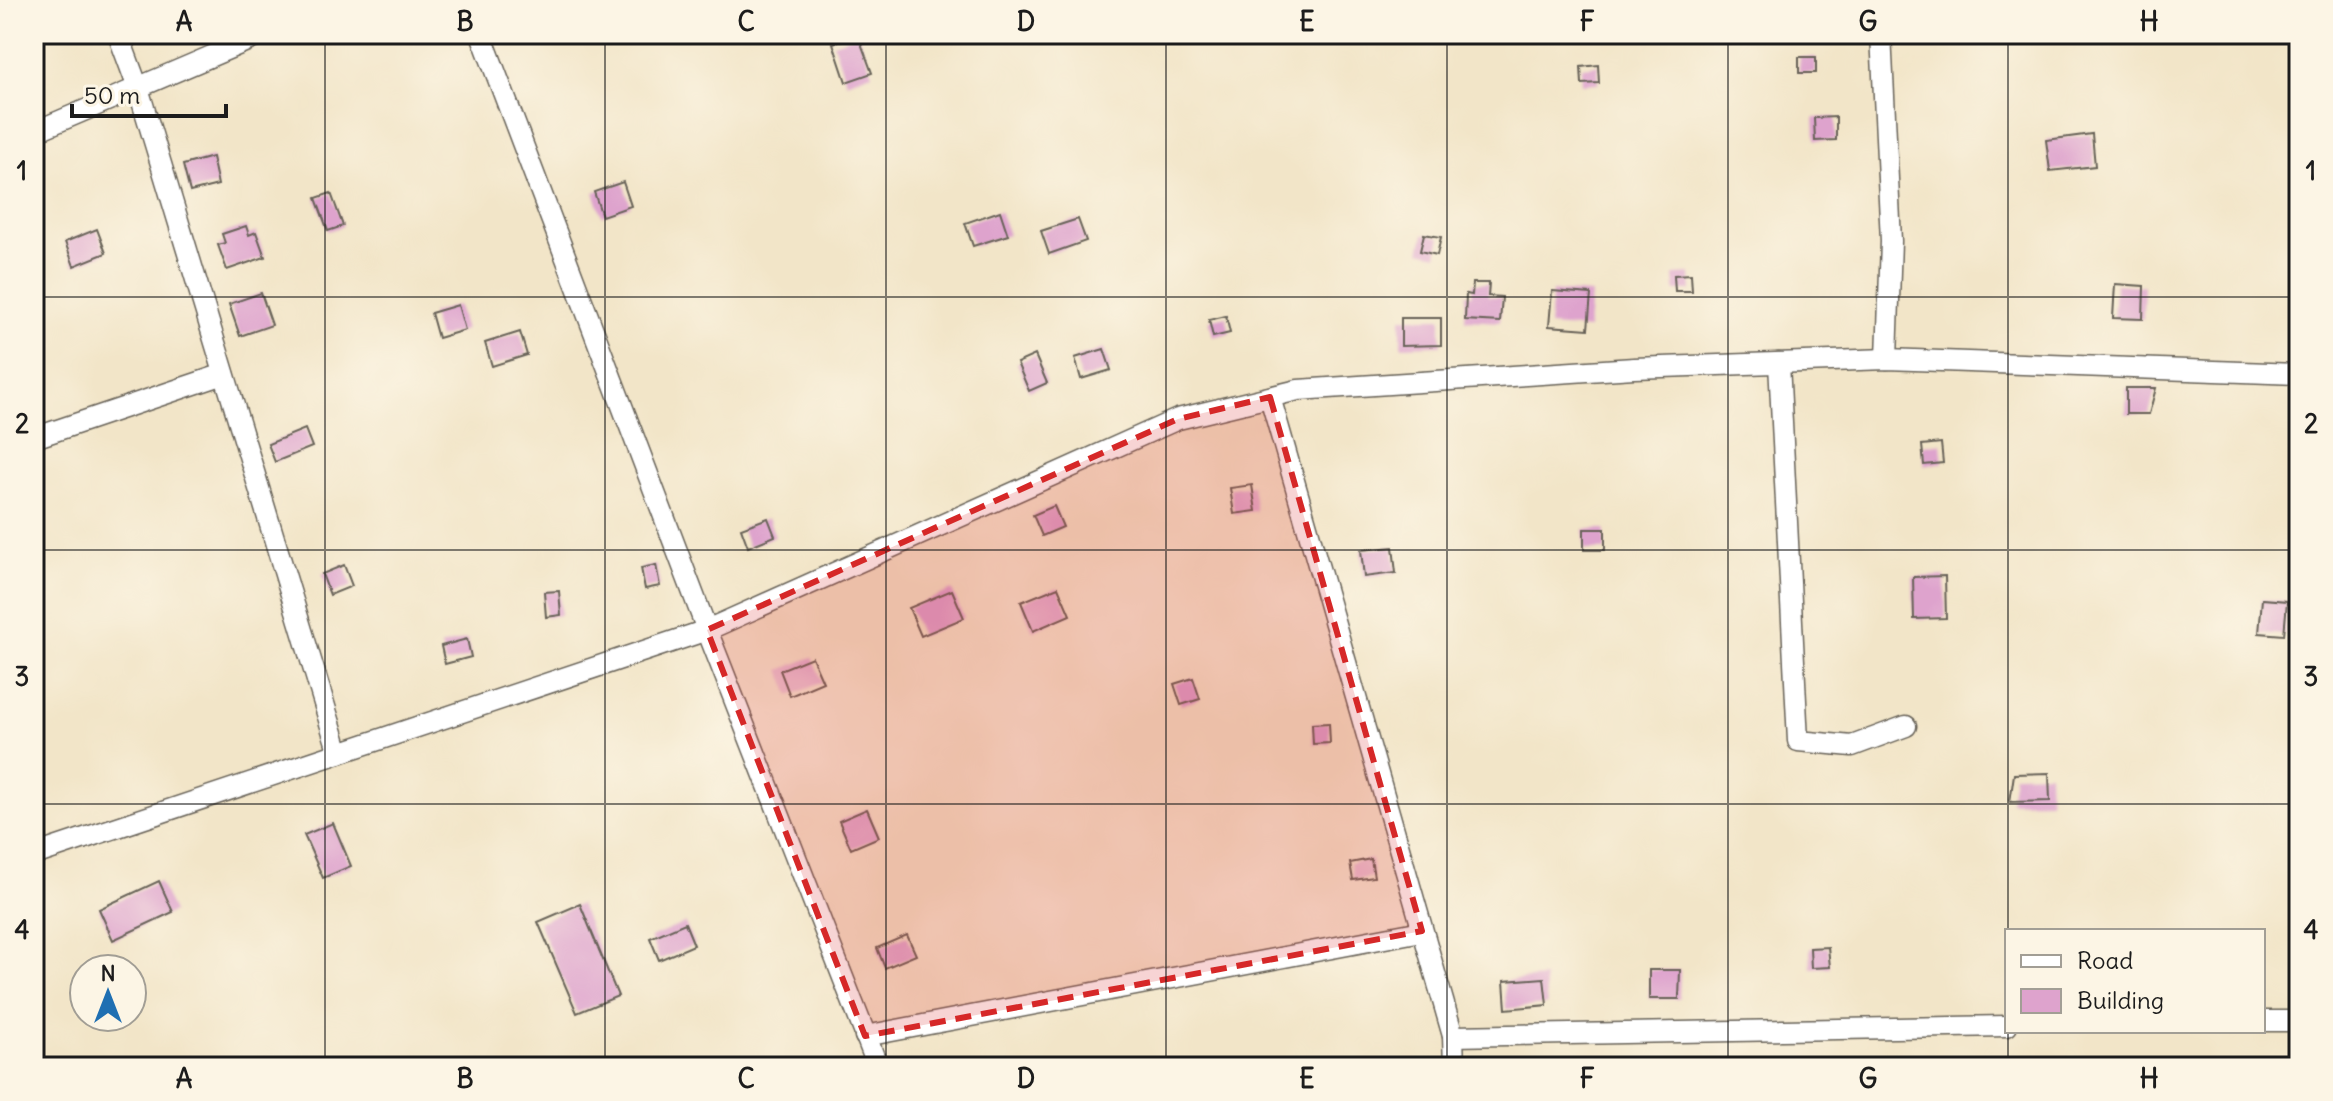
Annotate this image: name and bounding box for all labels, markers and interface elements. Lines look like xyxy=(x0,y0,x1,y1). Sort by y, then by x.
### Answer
text: A xyxy=(176,5,193,38)
text: B xyxy=(456,5,474,38)
text: C xyxy=(737,5,755,38)
text: D xyxy=(1017,5,1035,38)
text: E xyxy=(1299,5,1315,38)
text: F xyxy=(1580,5,1595,38)
text: G xyxy=(1859,5,1878,38)
text: H xyxy=(2140,5,2158,38)
scale bar xyxy=(72,68,226,118)
text: 50 m xyxy=(84,80,140,110)
text: 1 xyxy=(17,154,27,187)
text: 1 xyxy=(2306,154,2316,187)
text: 2 xyxy=(15,407,29,440)
text: 2 xyxy=(2304,407,2318,440)
text: 3 xyxy=(15,660,29,693)
text: 3 xyxy=(2304,660,2318,693)
text: 4 xyxy=(14,913,30,946)
text: 4 xyxy=(2303,913,2319,946)
legend xyxy=(2005,929,2265,1033)
text: Road xyxy=(2077,945,2133,975)
north arrow xyxy=(68,953,148,1033)
text: N xyxy=(100,959,116,987)
text: Building xyxy=(2077,985,2164,1015)
text: A xyxy=(176,1062,193,1095)
text: B xyxy=(456,1062,474,1095)
text: C xyxy=(737,1062,755,1095)
text: D xyxy=(1017,1062,1035,1095)
text: E xyxy=(1299,1062,1315,1095)
text: F xyxy=(1580,1062,1595,1095)
text: G xyxy=(1859,1062,1878,1095)
text: H xyxy=(2140,1062,2158,1095)

